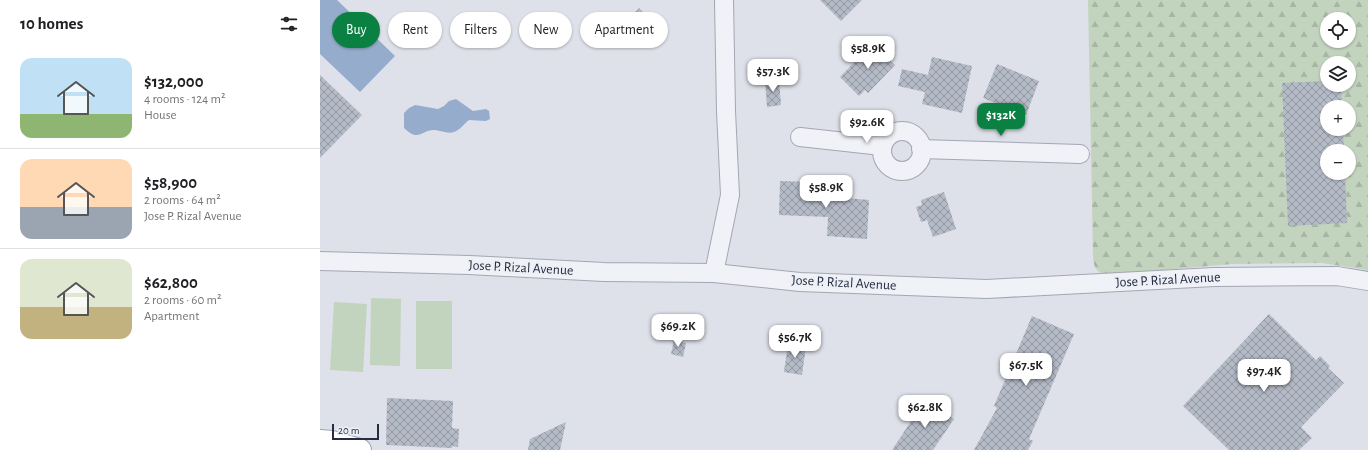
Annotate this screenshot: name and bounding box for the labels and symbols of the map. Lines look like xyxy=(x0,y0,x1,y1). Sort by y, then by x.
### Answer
pin: $58.9K xyxy=(835,36,901,70)
pin: $57.3K xyxy=(740,59,806,93)
pin: $132K xyxy=(973,103,1029,137)
pin: $92.6K xyxy=(834,110,900,144)
pin: $58.9K xyxy=(793,175,859,209)
street label: Jose P. Rizal Avenue xyxy=(468,258,574,278)
street label: Jose P. Rizal Avenue xyxy=(1115,270,1221,290)
street label: Jose P. Rizal Avenue xyxy=(791,273,897,293)
pin: $69.2K xyxy=(645,314,711,348)
pin: $56.7K xyxy=(762,325,828,359)
pin: $67.5K xyxy=(993,353,1059,387)
pin: $97.4K xyxy=(1231,359,1297,393)
pin: $62.8K xyxy=(892,395,958,429)
scale bar xyxy=(332,422,379,441)

